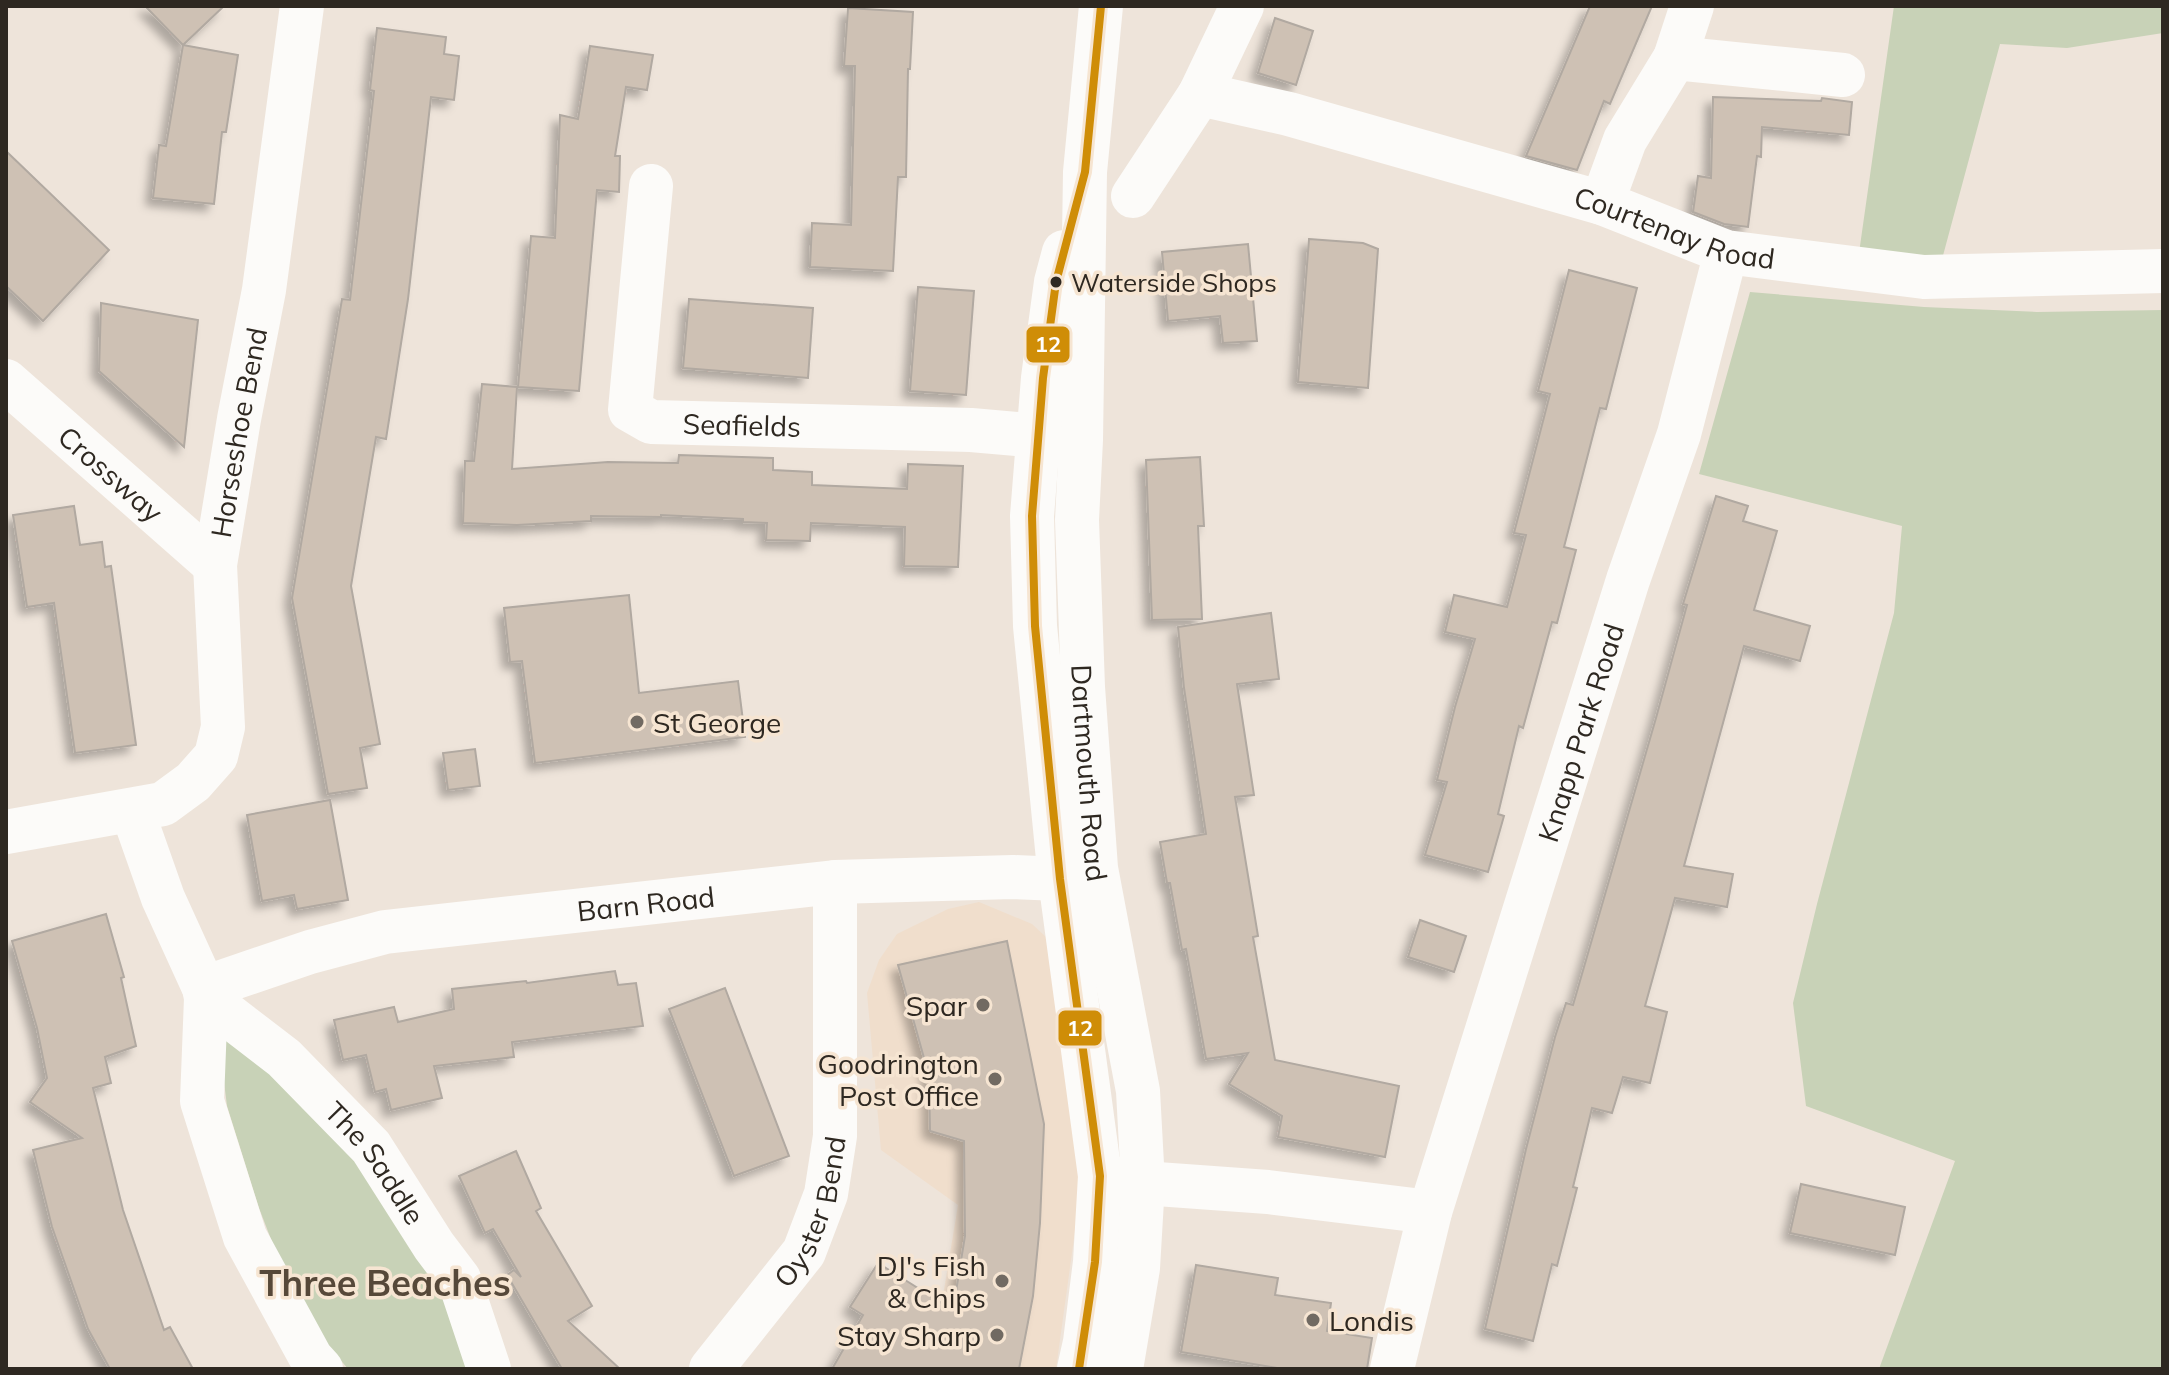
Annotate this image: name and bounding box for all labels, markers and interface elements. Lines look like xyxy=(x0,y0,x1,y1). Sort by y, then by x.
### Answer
street label: Courtenay Road xyxy=(1571,179,1777,276)
place label: Waterside Shops xyxy=(1071,266,1277,299)
marker: Waterside Shops xyxy=(1048,274,1064,290)
street label: Horseshoe Bend xyxy=(202,324,274,540)
line badge: 12 xyxy=(1025,325,1071,364)
text: 12 xyxy=(1035,330,1061,358)
street label: Seafields xyxy=(682,405,801,443)
street label: Crossway xyxy=(51,418,171,529)
street label: Knapp Park Road xyxy=(1530,619,1631,846)
street label: Dartmouth Road xyxy=(1065,664,1116,884)
place label: St George xyxy=(653,705,781,740)
marker: St George xyxy=(628,713,646,731)
street label: Barn Road xyxy=(575,878,717,928)
place label: Spar xyxy=(906,988,968,1023)
marker: Spar xyxy=(974,996,992,1014)
line badge: 12 xyxy=(1057,1009,1103,1047)
text: 12 xyxy=(1067,1014,1093,1042)
place label: Goodrington Post Office xyxy=(818,1046,979,1113)
marker: Goodrington Post Office xyxy=(986,1070,1004,1088)
street label: The Saddle xyxy=(318,1093,433,1231)
street label: Oyster Bend xyxy=(766,1134,852,1294)
place label: DJ's Fish & Chips xyxy=(877,1248,986,1315)
district label: Three Beaches xyxy=(259,1260,511,1305)
marker: DJ's Fish & Chips xyxy=(993,1272,1011,1290)
place label: Londis xyxy=(1329,1303,1414,1338)
marker: Londis xyxy=(1304,1311,1322,1329)
place label: Stay Sharp xyxy=(837,1318,981,1353)
marker: Stay Sharp xyxy=(988,1326,1006,1344)

